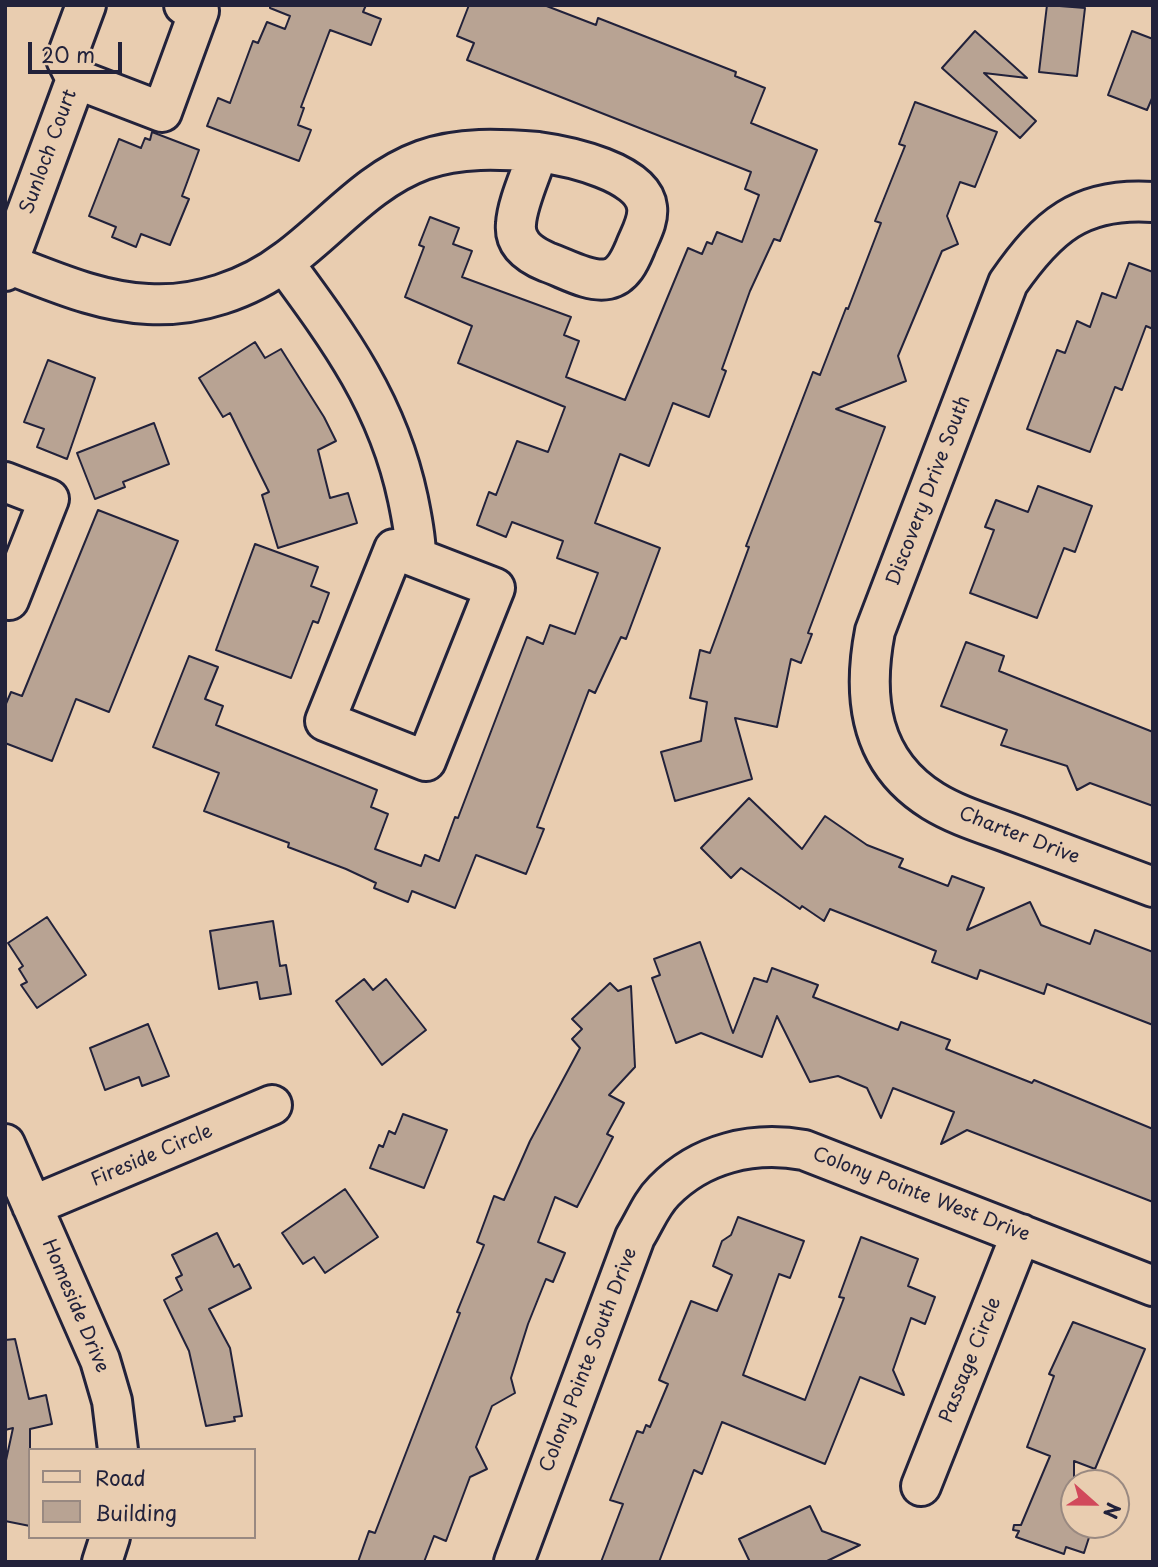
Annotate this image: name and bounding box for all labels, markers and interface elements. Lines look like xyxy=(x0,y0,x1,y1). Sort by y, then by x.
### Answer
scale bar xyxy=(32,28,126,72)
text: 20 m xyxy=(41,38,95,70)
street label: Sunloch Court xyxy=(16,87,82,217)
street label: Discovery Drive South xyxy=(882,393,976,589)
street label: Charter Drive xyxy=(955,803,1083,869)
street label: Fireside Circle xyxy=(88,1120,216,1192)
street label: Colony Pointe West Drive xyxy=(809,1143,1033,1247)
street label: Homeside Drive xyxy=(37,1236,113,1376)
street label: Colony Pointe South Drive xyxy=(536,1245,642,1475)
street label: Passage Circle xyxy=(935,1294,1007,1426)
legend xyxy=(28,1448,256,1539)
text: Road xyxy=(95,1461,146,1493)
north arrow xyxy=(1060,1469,1130,1539)
text: Building xyxy=(95,1496,177,1528)
text: N xyxy=(1097,1499,1129,1523)

